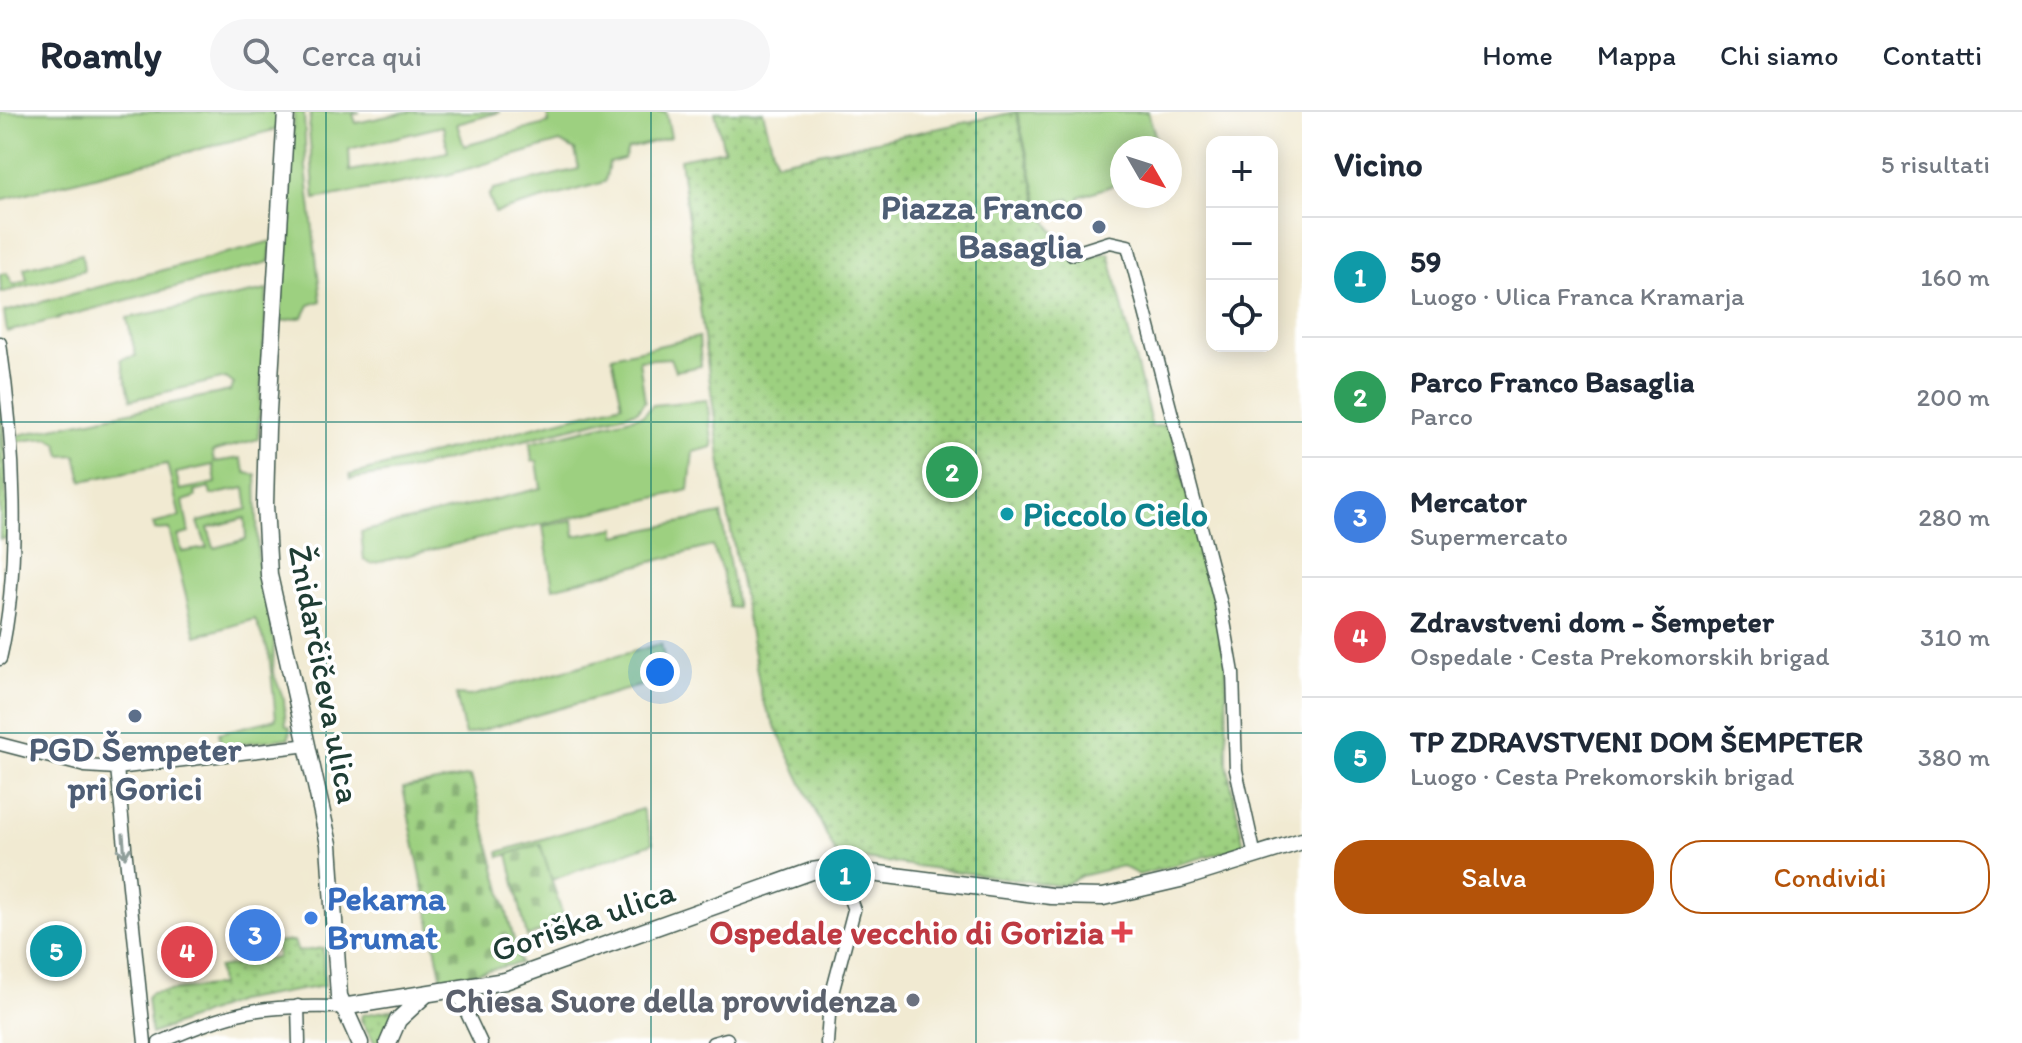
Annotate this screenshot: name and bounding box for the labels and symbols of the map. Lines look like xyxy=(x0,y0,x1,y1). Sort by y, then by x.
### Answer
north arrow xyxy=(1110,136,1182,208)
place label: Piazza Franco Basaglia xyxy=(881,187,1083,267)
marker: Piazza Franco Basaglia xyxy=(1090,218,1108,236)
pin: 2 xyxy=(926,442,978,502)
place label: Piccolo Cielo xyxy=(1023,494,1208,535)
marker: Piccolo Cielo xyxy=(998,505,1016,523)
street label: Žnidarčičeva ulica xyxy=(279,541,370,807)
your location xyxy=(640,652,680,692)
marker: PGD Šempeter pri Gorici xyxy=(126,707,144,725)
place label: PGD Šempeter pri Gorici xyxy=(29,729,242,809)
one-way arrow xyxy=(117,832,132,859)
pin: 1 xyxy=(819,845,871,905)
street label: Goriška ulica xyxy=(486,870,681,971)
place label: Pekarna Brumat xyxy=(327,878,446,958)
pin: 3 xyxy=(229,905,281,965)
marker: Pekarna Brumat xyxy=(302,909,320,927)
place label: Ospedale vecchio di Gorizia xyxy=(709,912,1104,953)
pin: 5 xyxy=(30,921,82,981)
marker: Ospedale vecchio di Gorizia xyxy=(1111,921,1133,943)
pin: 4 xyxy=(161,922,213,982)
place label: Chiesa Suore della provvidenza xyxy=(445,980,897,1021)
marker: Chiesa Suore della provvidenza xyxy=(904,991,922,1009)

